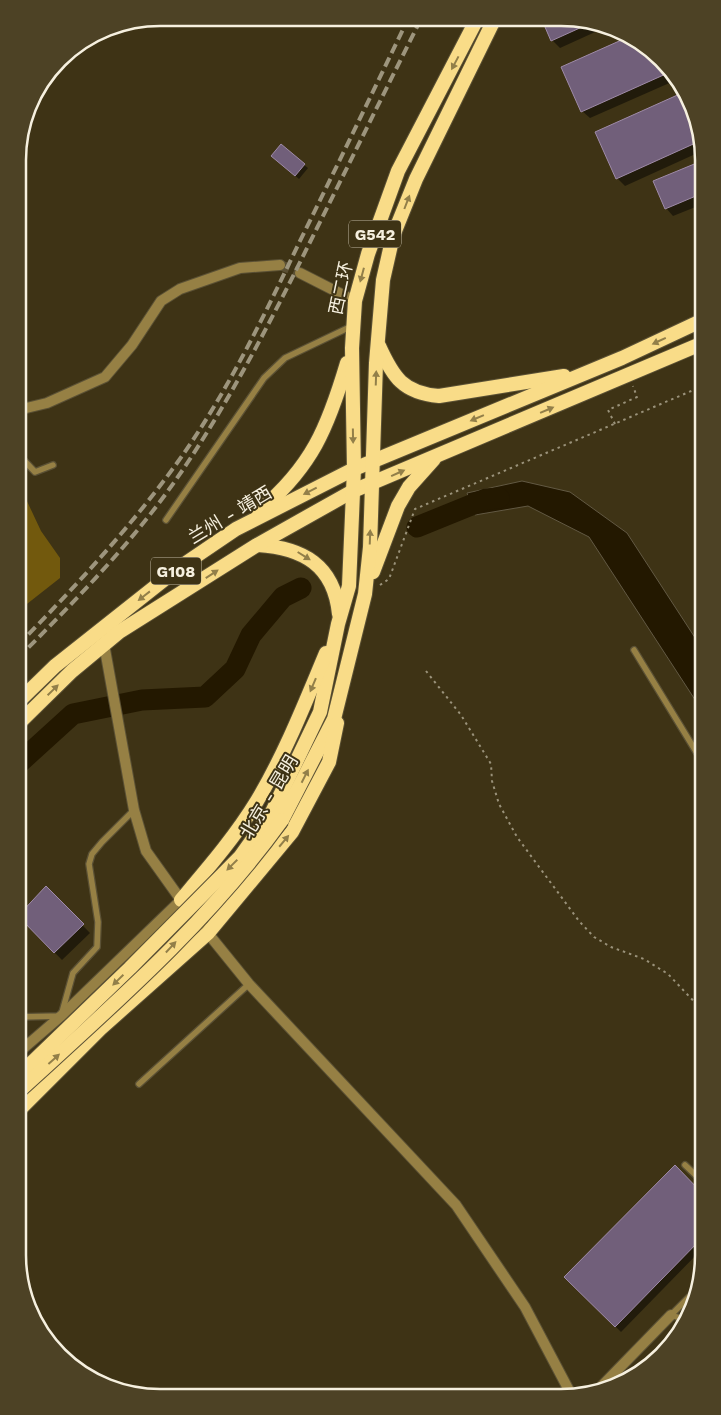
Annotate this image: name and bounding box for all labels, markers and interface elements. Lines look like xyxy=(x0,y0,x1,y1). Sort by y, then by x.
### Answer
one-way arrow xyxy=(451,55,459,70)
one-way arrow xyxy=(404,194,411,209)
road number: G542 xyxy=(349,220,401,248)
street label: 西二环 xyxy=(325,259,356,316)
one-way arrow xyxy=(358,268,366,283)
one-way arrow xyxy=(652,337,666,345)
one-way arrow xyxy=(372,369,380,385)
one-way arrow xyxy=(540,405,554,413)
one-way arrow xyxy=(469,414,484,422)
one-way arrow xyxy=(349,429,357,445)
one-way arrow xyxy=(391,468,405,476)
street label: 兰州 - 靖西 xyxy=(184,482,275,548)
one-way arrow xyxy=(303,487,317,495)
one-way arrow xyxy=(366,529,374,545)
one-way arrow xyxy=(297,551,310,561)
road number: G108 xyxy=(151,558,201,584)
one-way arrow xyxy=(205,569,219,579)
one-way arrow xyxy=(138,590,151,601)
one-way arrow xyxy=(308,678,316,692)
one-way arrow xyxy=(47,684,59,696)
street label: 北京 - 昆明 xyxy=(236,751,302,842)
one-way arrow xyxy=(301,769,309,783)
one-way arrow xyxy=(279,835,290,848)
one-way arrow xyxy=(227,859,239,871)
one-way arrow xyxy=(165,941,177,953)
one-way arrow xyxy=(112,974,124,986)
one-way arrow xyxy=(47,1053,59,1065)

